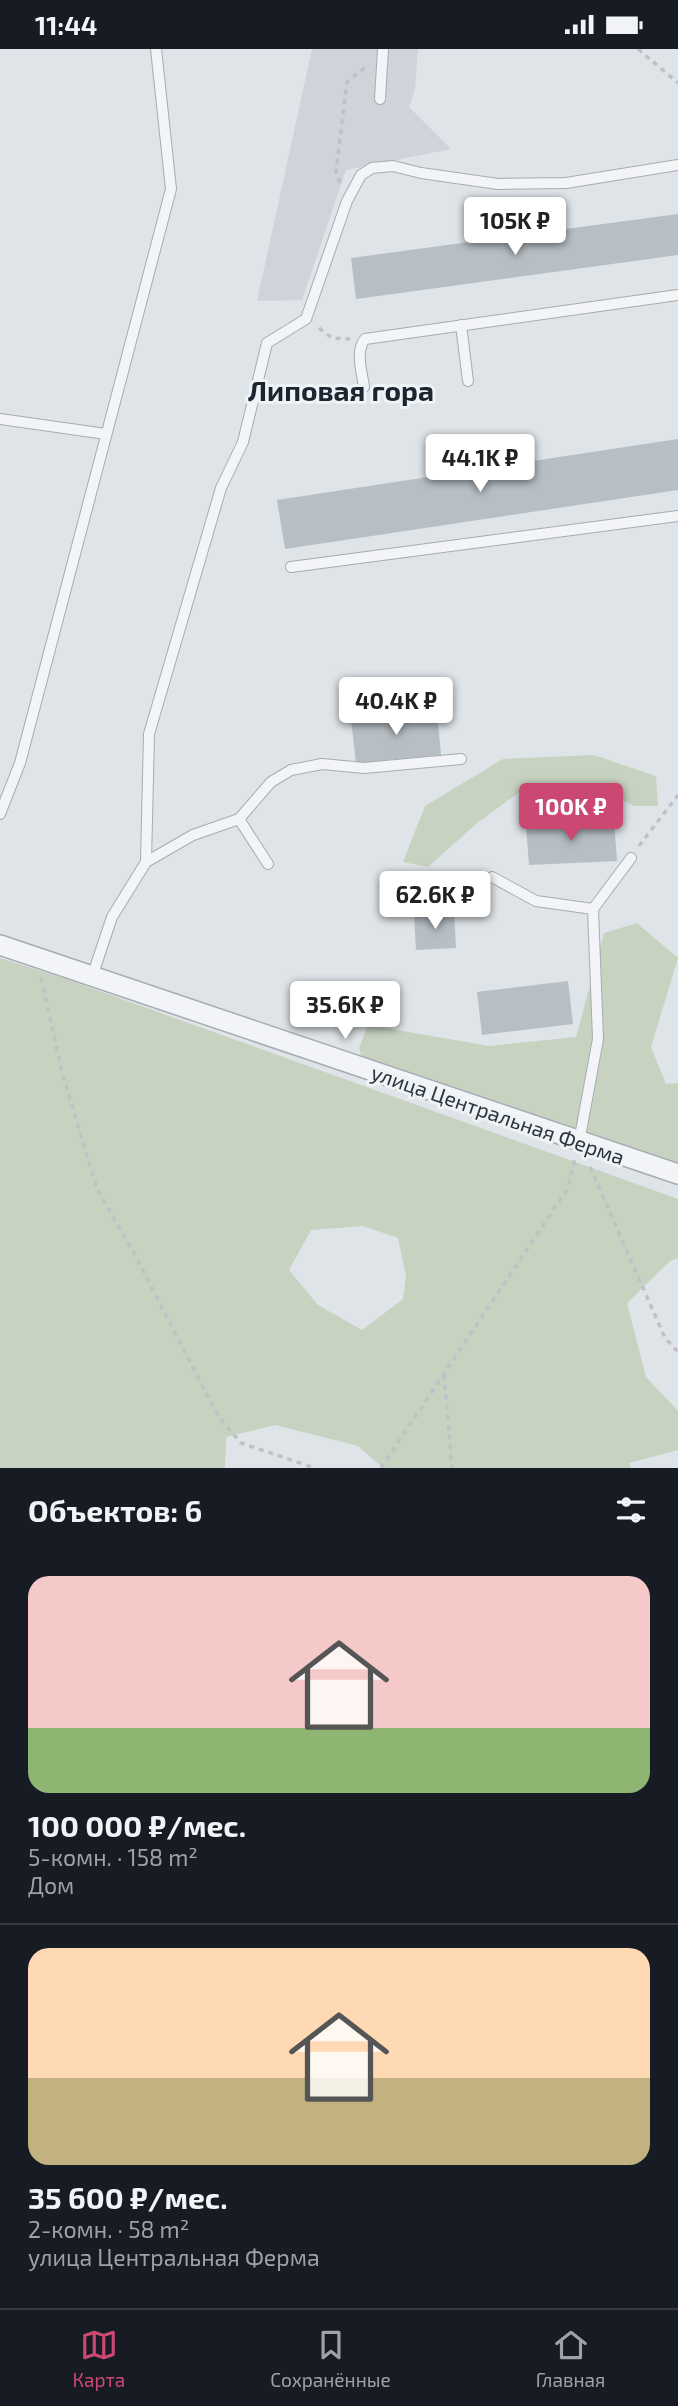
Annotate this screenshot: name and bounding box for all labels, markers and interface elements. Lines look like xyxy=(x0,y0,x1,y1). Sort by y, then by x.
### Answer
text: 11:44 xyxy=(35,9,97,40)
pin: 105K ₽ xyxy=(458,197,572,257)
text: 105K ₽ xyxy=(480,206,550,234)
district label: Липовая гора xyxy=(248,373,434,407)
pin: 44.1K ₽ xyxy=(415,435,545,494)
text: 44.1K ₽ xyxy=(442,443,518,471)
pin: 40.4K ₽ xyxy=(331,677,461,737)
text: 40.4K ₽ xyxy=(355,686,437,714)
pin: 100K ₽ xyxy=(514,783,628,843)
text: 100K ₽ xyxy=(535,792,607,820)
pin: 62.6K ₽ xyxy=(370,871,500,931)
text: 62.6K ₽ xyxy=(395,880,475,908)
pin: 35.6K ₽ xyxy=(280,981,410,1041)
text: 35.6K ₽ xyxy=(306,990,384,1018)
street label: улица Центральная Ферма xyxy=(368,1059,628,1170)
icon: filters xyxy=(612,1491,650,1529)
text: Объектов: 6 xyxy=(28,1492,202,1528)
icon: home xyxy=(276,1622,402,1748)
text: 100 000 ₽/мес. xyxy=(28,1807,246,1843)
text: 5-комн. · 158 m² xyxy=(28,1843,198,1871)
text: Дом xyxy=(28,1871,74,1899)
icon: home xyxy=(276,1994,402,2120)
text: 35 600 ₽/мес. xyxy=(28,2179,228,2215)
text: 2-комн. · 58 m² xyxy=(28,2215,189,2243)
text: улица Центральная Ферма xyxy=(28,2243,320,2271)
tab: Карта xyxy=(73,2326,125,2391)
tab: Сохранённые xyxy=(270,2326,391,2391)
tab: Главная xyxy=(536,2326,605,2391)

